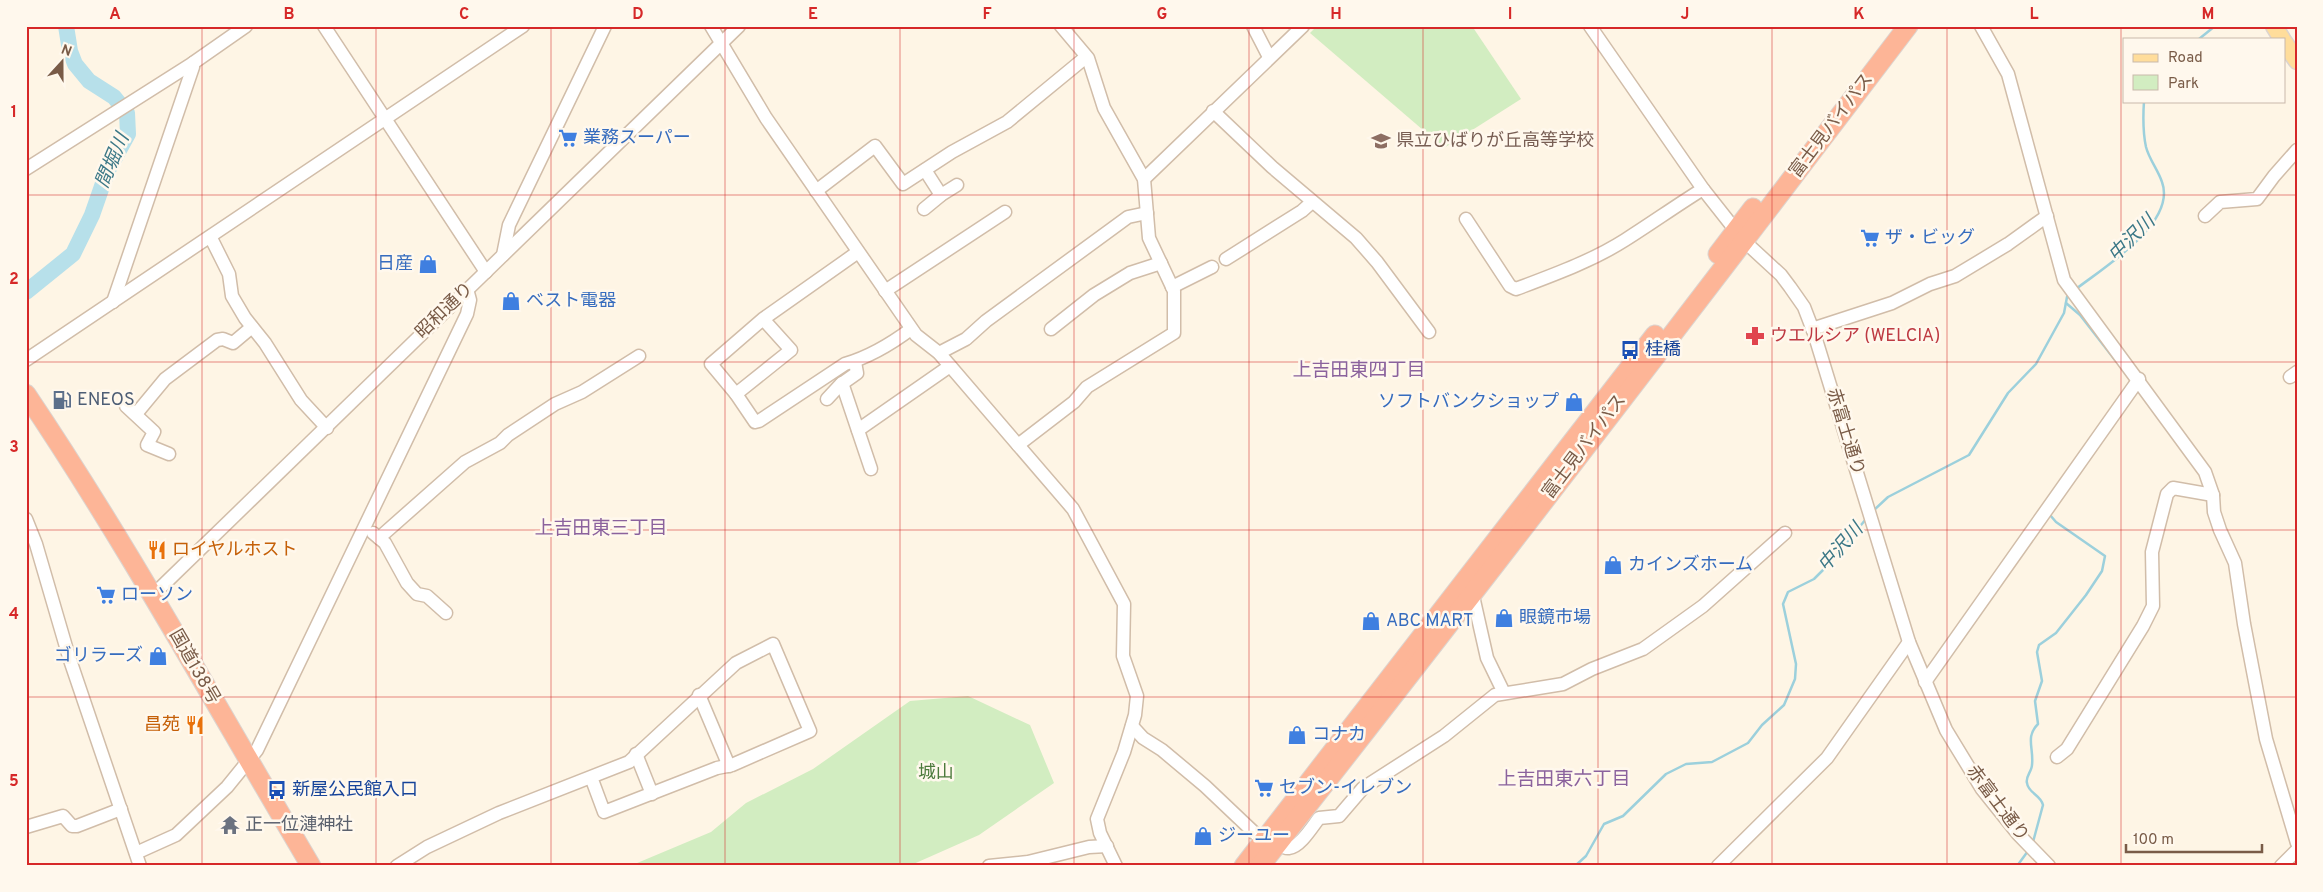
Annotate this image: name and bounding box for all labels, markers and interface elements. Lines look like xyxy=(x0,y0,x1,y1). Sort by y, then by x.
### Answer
text: A xyxy=(109,5,121,25)
text: B xyxy=(283,5,295,25)
text: C xyxy=(459,5,469,25)
text: D xyxy=(632,5,644,25)
text: E xyxy=(808,5,818,25)
text: F xyxy=(982,5,992,25)
text: G xyxy=(1157,5,1167,25)
text: H xyxy=(1330,5,1342,25)
text: I xyxy=(1508,5,1512,25)
text: J xyxy=(1681,5,1689,25)
text: K xyxy=(1853,5,1865,25)
text: L xyxy=(2029,5,2039,25)
text: M xyxy=(2202,5,2214,25)
north arrow xyxy=(38,38,88,88)
legend xyxy=(2123,38,2286,102)
text: N xyxy=(58,42,74,61)
text: Road xyxy=(2168,49,2203,68)
street label: 富士見バイパス xyxy=(1785,69,1879,183)
text: Park xyxy=(2168,75,2199,94)
text: 1 xyxy=(11,103,17,123)
supermarket icon: 業務スーパー xyxy=(557,127,579,149)
place label: 業務スーパー xyxy=(583,127,691,150)
water label: 間堀川 xyxy=(91,128,136,192)
school or university icon: 県立ひばりが丘高等学校 xyxy=(1370,130,1392,152)
place label: 県立ひばりが丘高等学校 xyxy=(1396,130,1594,153)
water label: 中沢川 xyxy=(2103,209,2162,268)
supermarket icon: ザ・ビッグ xyxy=(1859,227,1881,249)
place label: ザ・ビッグ xyxy=(1885,227,1975,250)
place label: 日産 xyxy=(377,253,413,276)
shop icon: 日産 xyxy=(417,253,439,275)
text: 2 xyxy=(9,270,19,290)
street label: 昭和通り xyxy=(411,278,479,344)
shop icon: ベスト電器 xyxy=(500,290,522,312)
place label: ベスト電器 xyxy=(526,290,616,313)
pharmacy icon: ウエルシア (WELCIA) xyxy=(1744,325,1766,347)
place label: ウエルシア (WELCIA) xyxy=(1770,325,1940,348)
bus stop icon: 桂橋 xyxy=(1619,339,1641,361)
place label: 桂橋 xyxy=(1645,339,1681,362)
district label: 上吉田東四丁目 xyxy=(1292,359,1426,383)
street label: 赤富士通り xyxy=(1821,386,1869,478)
fuel station icon: ENEOS xyxy=(51,389,73,411)
place label: ENEOS xyxy=(77,389,135,412)
street label: 富士見バイパス xyxy=(1538,390,1632,504)
place label: ソフトバンクショップ xyxy=(1378,391,1559,414)
shop icon: ソフトバンクショップ xyxy=(1563,391,1585,413)
text: 3 xyxy=(9,438,19,458)
district label: 上吉田東三丁目 xyxy=(534,517,668,541)
water label: 中沢川 xyxy=(1813,517,1870,577)
restaurant icon: ロイヤルホスト xyxy=(146,539,168,561)
place label: ロイヤルホスト xyxy=(172,539,297,562)
shop icon: カインズホーム xyxy=(1602,554,1624,576)
place label: カインズホーム xyxy=(1628,554,1753,577)
supermarket icon: ローソン xyxy=(95,584,117,606)
place label: ローソン xyxy=(121,584,193,607)
text: 4 xyxy=(9,605,19,625)
shop icon: 眼鏡市場 xyxy=(1493,607,1515,629)
place label: 眼鏡市場 xyxy=(1519,607,1591,630)
shop icon: ABC MART xyxy=(1360,610,1382,632)
place label: ABC MART xyxy=(1386,610,1473,633)
street label: 国道138号 xyxy=(163,625,225,709)
place label: ゴリラーズ xyxy=(54,645,143,668)
shop icon: ゴリラーズ xyxy=(147,645,169,667)
place label: 昌苑 xyxy=(144,714,180,737)
restaurant icon: 昌苑 xyxy=(184,714,206,736)
shop icon: コナカ xyxy=(1286,724,1308,746)
place label: コナカ xyxy=(1312,724,1366,747)
street label: 赤富士通り xyxy=(1961,761,2033,847)
park label: 城山 xyxy=(918,762,954,785)
district label: 上吉田東六丁目 xyxy=(1497,768,1631,792)
text: 5 xyxy=(9,772,19,792)
supermarket icon: セブン-イレブン xyxy=(1253,777,1275,799)
place label: セブン-イレブン xyxy=(1279,777,1412,800)
bus stop icon: 新屋公民館入口 xyxy=(266,779,288,801)
place label: 新屋公民館入口 xyxy=(292,779,418,802)
temple icon: 正一位漣神社 xyxy=(219,814,241,836)
place label: 正一位漣神社 xyxy=(245,814,353,837)
scale bar xyxy=(2126,822,2262,854)
shop icon: ジーユー xyxy=(1192,825,1214,847)
place label: ジーユー xyxy=(1218,825,1290,848)
text: 100 m xyxy=(2133,831,2174,850)

